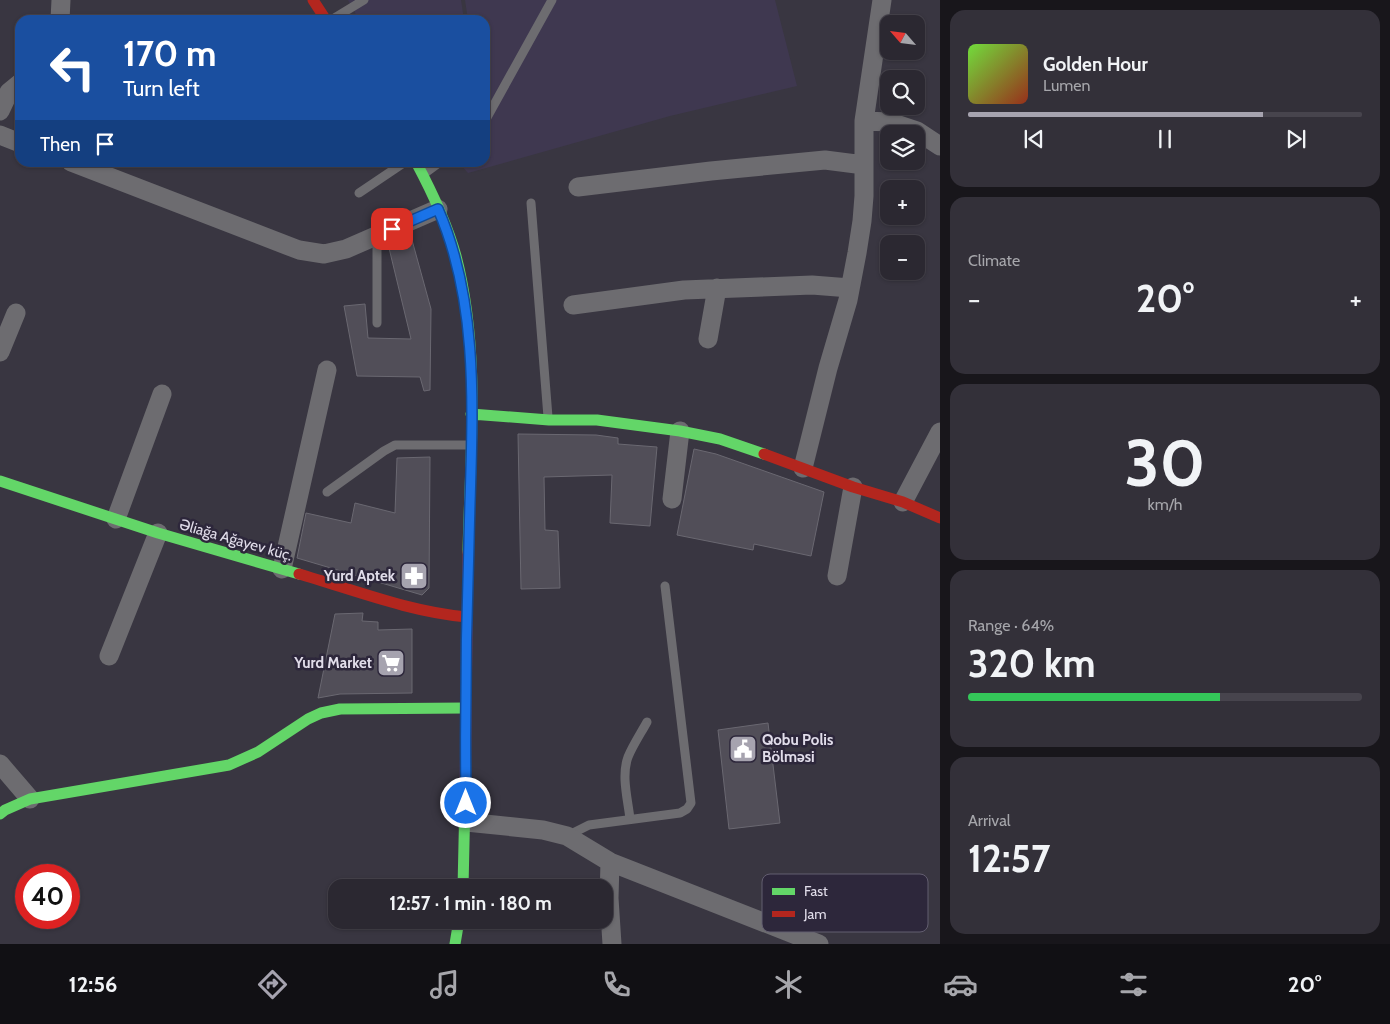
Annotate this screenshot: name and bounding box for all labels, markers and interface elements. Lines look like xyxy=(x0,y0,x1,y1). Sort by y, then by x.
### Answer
north arrow xyxy=(880,15,925,60)
map controls xyxy=(880,15,925,280)
text: 170 m xyxy=(123,32,216,75)
icon: left xyxy=(40,35,105,100)
text: Golden Hour xyxy=(1043,53,1148,76)
button: search xyxy=(880,70,925,115)
text: Turn left xyxy=(123,75,200,102)
text: Lumen xyxy=(1043,76,1090,95)
button: layers xyxy=(880,125,925,170)
icon: previous xyxy=(1020,125,1048,153)
icon: pause xyxy=(1151,125,1179,153)
icon: next xyxy=(1282,125,1310,153)
icon: arrive xyxy=(91,130,119,158)
text: Then xyxy=(40,133,81,156)
button: + xyxy=(880,180,925,225)
pin xyxy=(371,208,413,250)
icon: arrive xyxy=(378,215,406,243)
button: − xyxy=(880,235,925,280)
text: Climate xyxy=(968,251,1020,270)
text: 20° xyxy=(1136,275,1194,322)
text: − xyxy=(968,282,980,316)
text: + xyxy=(1350,282,1362,316)
text: 30 xyxy=(1125,423,1205,502)
text: km/h xyxy=(1147,495,1183,514)
street label: Əliağa Ağayev küç. xyxy=(178,515,294,565)
pharmacy icon: Yurd Aptek xyxy=(399,561,429,591)
place label: Yurd Aptek xyxy=(323,567,396,585)
text: Range · 64% xyxy=(968,616,1054,635)
text: 320 km xyxy=(968,640,1095,687)
supermarket icon: Yurd Market xyxy=(376,648,406,678)
place label: Yurd Market xyxy=(293,654,372,672)
place label: Qobu Polis Bölməsi xyxy=(762,731,833,766)
public building icon: Qobu Polis Bölməsi xyxy=(728,734,758,764)
position arrow xyxy=(439,776,491,828)
text: Arrival xyxy=(968,811,1011,830)
text: 12:57 xyxy=(968,835,1050,882)
speed limit sign: 40 xyxy=(15,864,80,929)
legend xyxy=(762,874,928,932)
text: Fast xyxy=(804,882,828,900)
text: 12:57 · 1 min · 180 m xyxy=(389,892,552,915)
text: Jam xyxy=(803,905,826,923)
icon: directions xyxy=(255,967,290,1002)
icon: music xyxy=(427,967,462,1002)
icon: phone xyxy=(599,967,634,1002)
icon: climate xyxy=(771,967,806,1002)
icon: car xyxy=(943,967,978,1002)
icon: filters xyxy=(1116,967,1151,1002)
text: 12:56 xyxy=(69,971,117,998)
text: 20° xyxy=(1288,971,1321,998)

